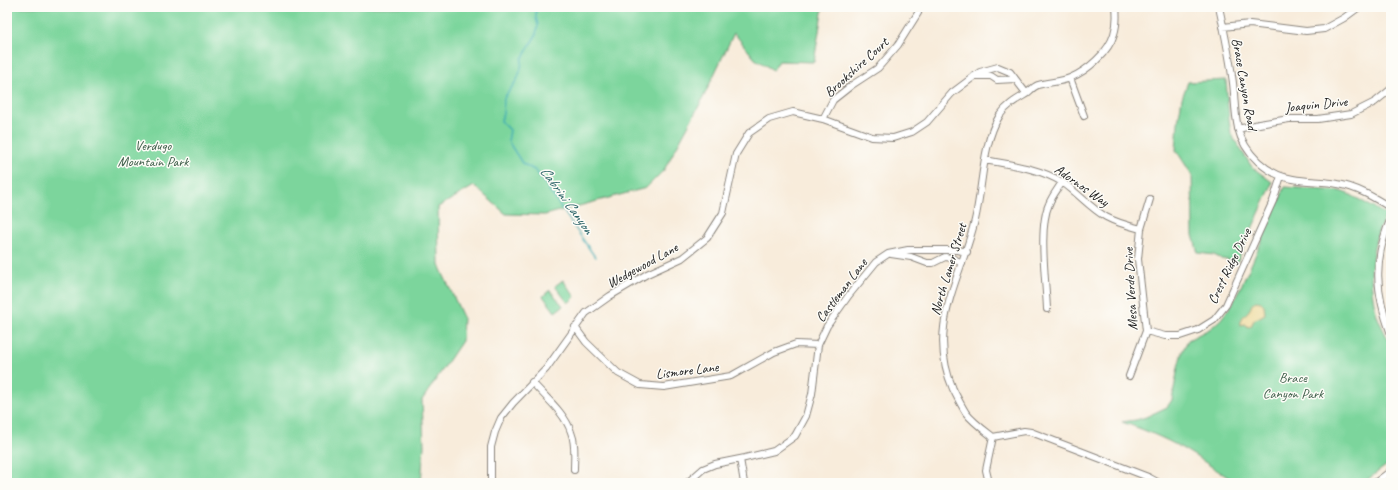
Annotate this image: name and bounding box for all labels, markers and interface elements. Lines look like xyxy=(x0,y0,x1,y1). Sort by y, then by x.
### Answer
street label: Brookshire Court xyxy=(821,33,893,101)
street label: Brace Canyon Road xyxy=(1228,37,1261,134)
street label: Joaquin Drive xyxy=(1283,93,1349,116)
park label: Verdugo Mountain Park xyxy=(118,137,189,170)
street label: Adornos Way xyxy=(1051,161,1113,211)
water label: Cabrini Canyon xyxy=(536,163,598,239)
street label: North Lamer Street xyxy=(926,220,971,317)
street label: Crest Ridge Drive xyxy=(1204,224,1256,307)
street label: Wedgewood Lane xyxy=(604,238,682,292)
street label: Mesa Verde Drive xyxy=(1120,246,1141,331)
street label: Castleman Lane xyxy=(812,254,872,325)
street label: Lismore Lane xyxy=(655,358,721,383)
park label: Brace Canyon Park xyxy=(1263,369,1324,402)

